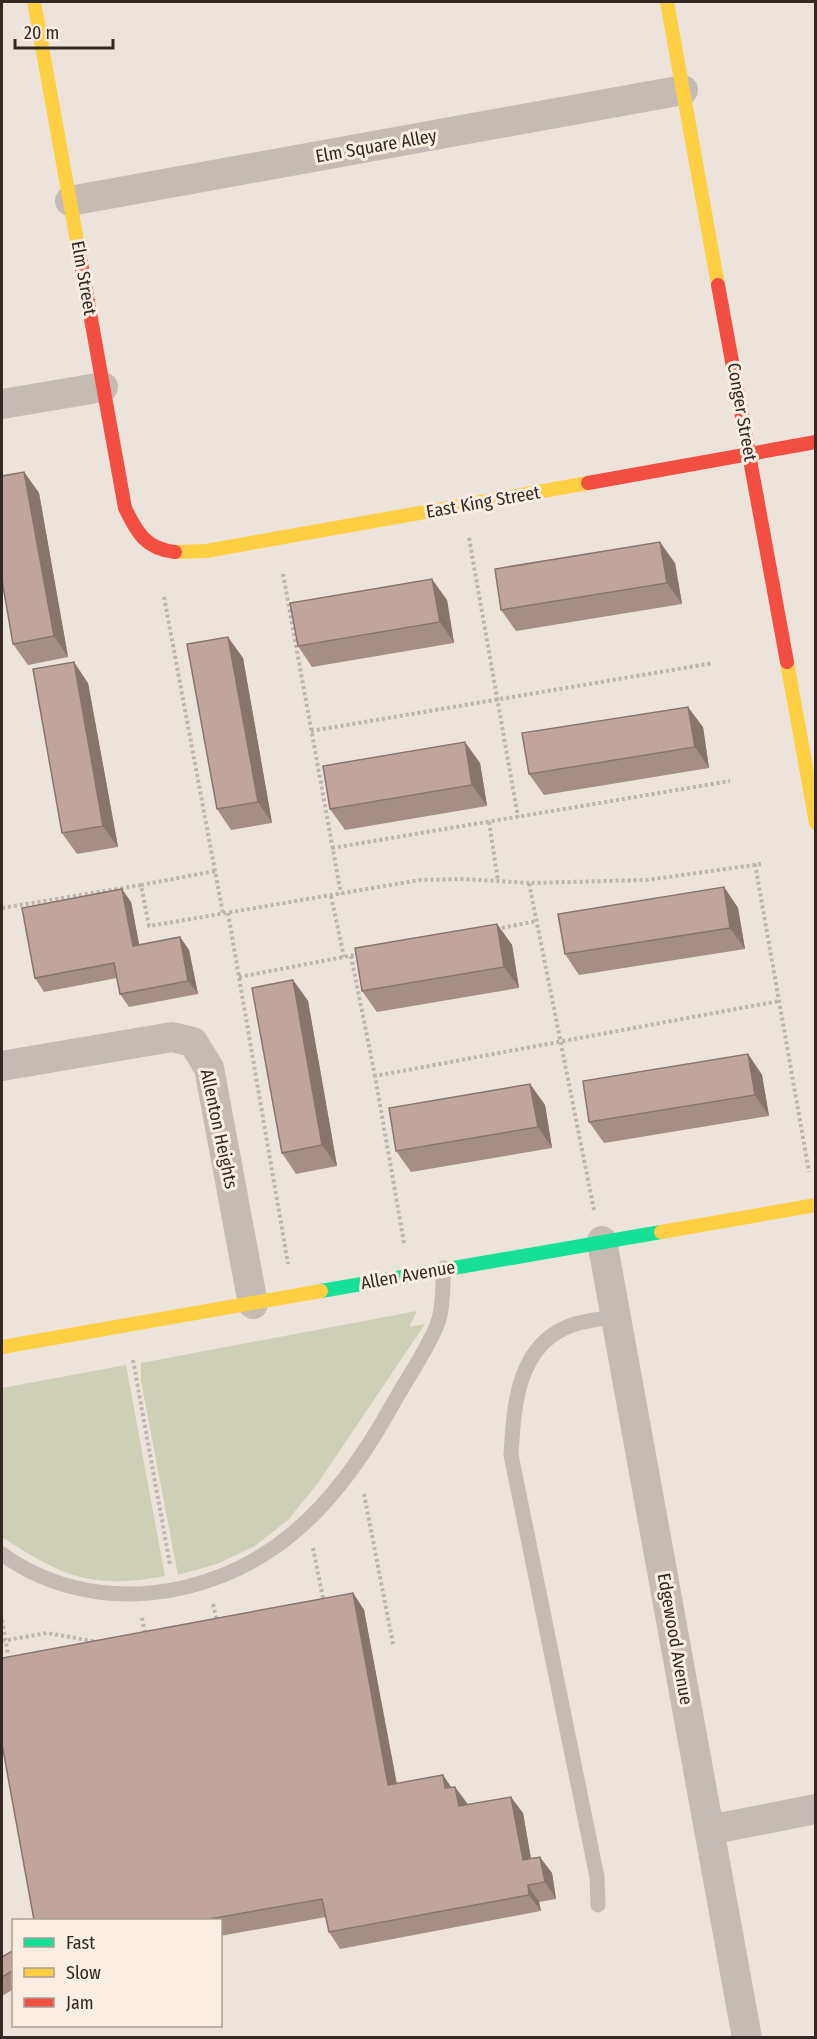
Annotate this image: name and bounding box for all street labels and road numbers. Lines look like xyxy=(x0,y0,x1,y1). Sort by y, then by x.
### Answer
street label: Elm Square Alley xyxy=(314,125,438,167)
street label: Elm Street xyxy=(67,239,101,317)
street label: Conger Street xyxy=(723,361,761,463)
street label: East King Street xyxy=(424,481,542,523)
street label: Allenton Heights xyxy=(196,1067,242,1191)
street label: Allen Avenue xyxy=(359,1256,457,1294)
street label: Edgewood Avenue xyxy=(653,1571,697,1707)

